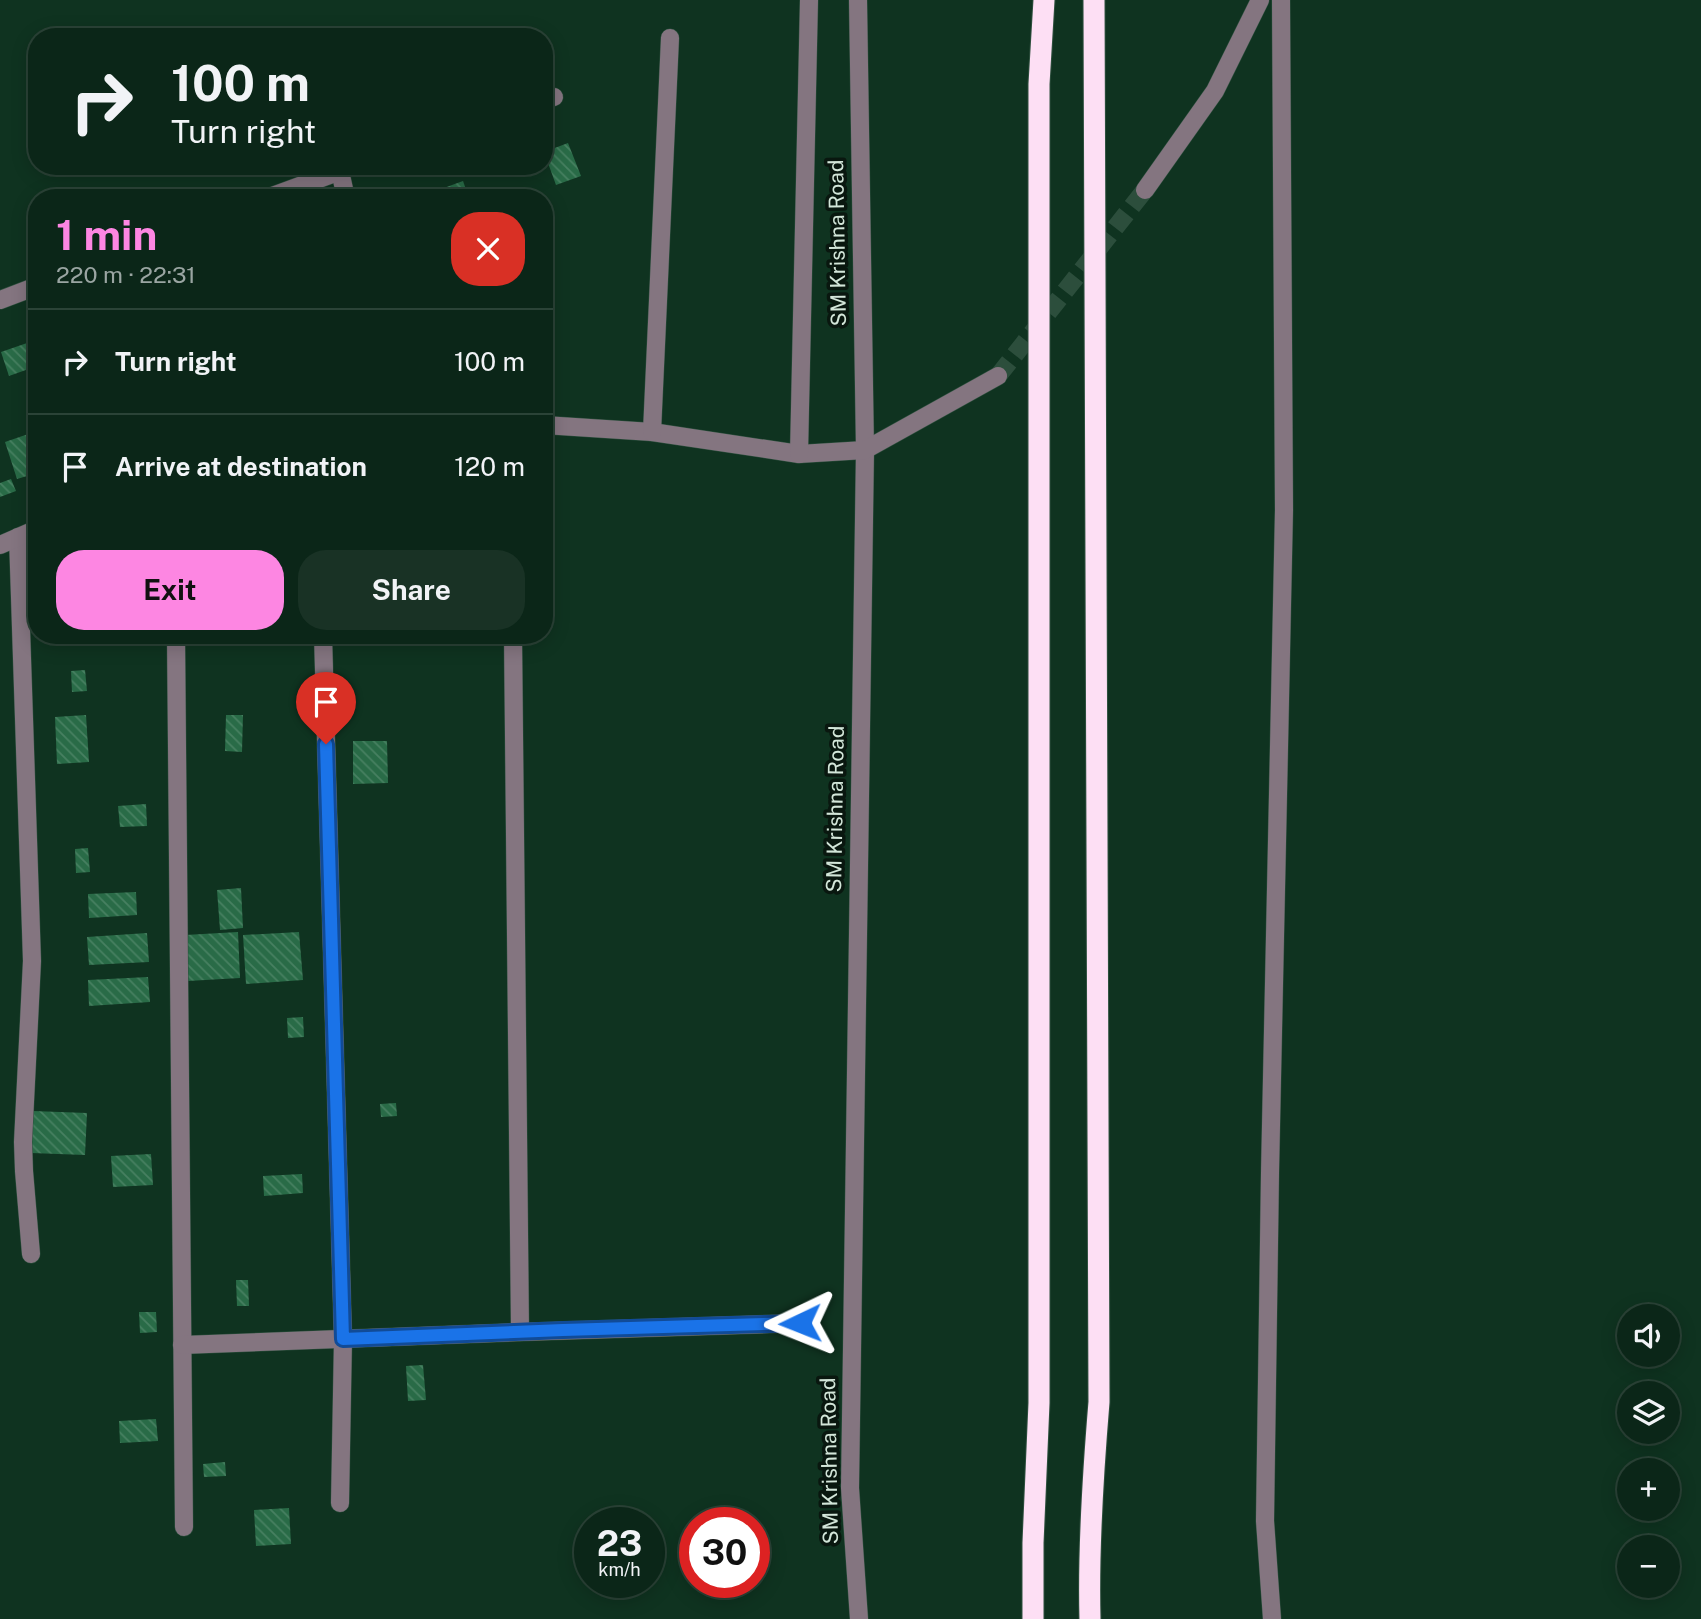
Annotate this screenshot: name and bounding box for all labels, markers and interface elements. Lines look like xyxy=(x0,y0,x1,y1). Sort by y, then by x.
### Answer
text: 100 m xyxy=(171,54,310,112)
icon: right xyxy=(56,56,147,147)
text: Turn right xyxy=(171,113,316,150)
street label: SM Krishna Road xyxy=(823,159,851,327)
text: 1 min xyxy=(56,210,157,259)
button: close xyxy=(451,212,525,286)
text: 220 m · 22:31 xyxy=(56,261,196,288)
icon: right xyxy=(56,343,94,381)
text: Turn right xyxy=(115,346,237,377)
text: 100 m xyxy=(454,346,525,377)
icon: arrive xyxy=(56,448,94,486)
text: Arrive at destination xyxy=(115,451,367,482)
text: 120 m xyxy=(454,451,525,482)
button: Exit xyxy=(56,550,284,630)
button: Share xyxy=(298,550,525,630)
pin xyxy=(296,672,356,744)
icon: arrive xyxy=(307,683,345,721)
street label: SM Krishna Road xyxy=(821,725,849,893)
position arrow xyxy=(763,1286,837,1360)
map controls xyxy=(1617,1304,1680,1598)
button: sound xyxy=(1617,1304,1680,1367)
street label: SM Krishna Road xyxy=(815,1377,843,1545)
button: layers xyxy=(1617,1381,1680,1444)
button: + xyxy=(1617,1458,1680,1521)
speed limit sign: 30 xyxy=(679,1507,770,1598)
text: 23 xyxy=(597,1523,642,1564)
button: − xyxy=(1617,1535,1680,1598)
text: km/h xyxy=(598,1559,641,1580)

